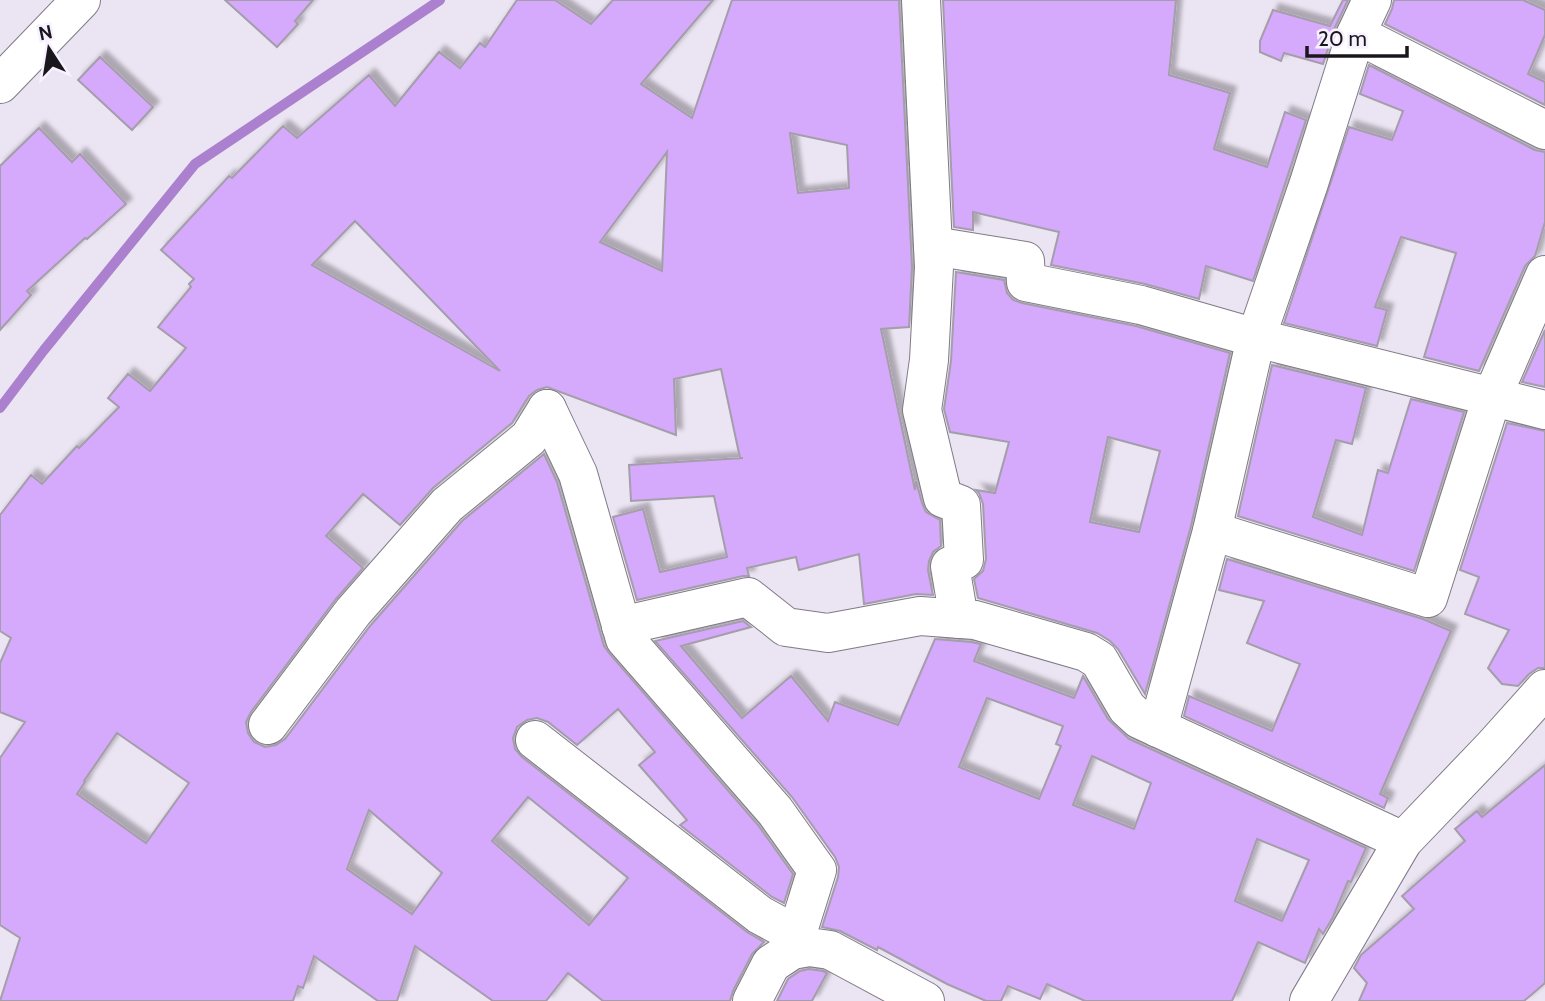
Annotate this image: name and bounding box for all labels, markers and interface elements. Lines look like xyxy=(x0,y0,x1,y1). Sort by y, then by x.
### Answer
north arrow xyxy=(14,14,84,84)
scale bar xyxy=(1307,14,1407,58)
text: N xyxy=(37,20,55,46)
text: 20 m xyxy=(1318,26,1367,51)

